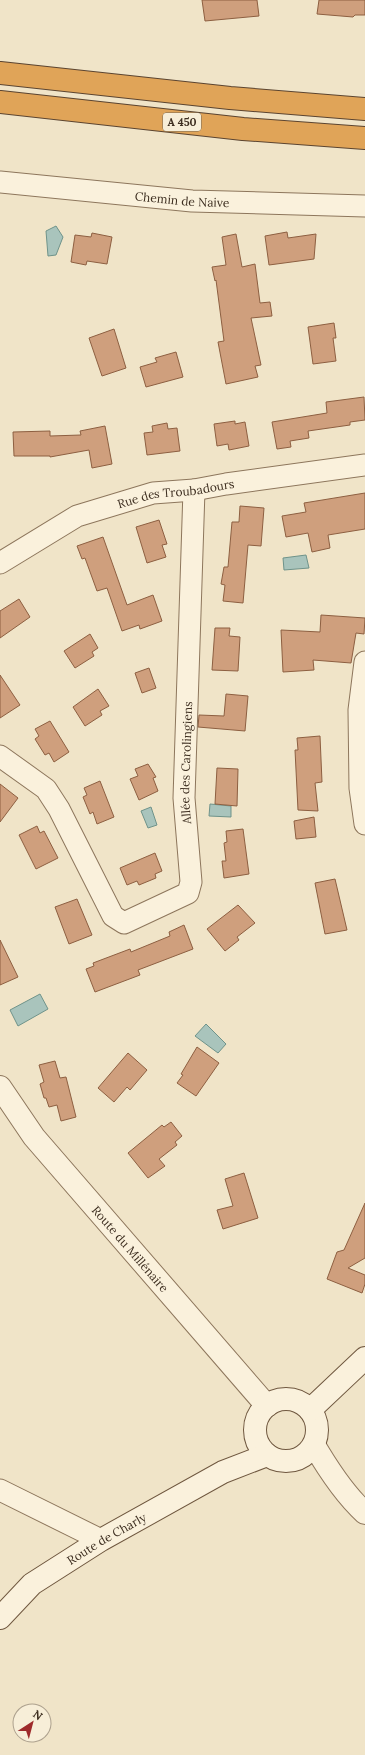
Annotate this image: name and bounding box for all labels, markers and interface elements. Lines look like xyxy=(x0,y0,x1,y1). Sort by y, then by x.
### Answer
road number: A 450 xyxy=(163,113,201,131)
street label: Chemin de Naive xyxy=(134,188,230,210)
street label: Rue des Troubadours xyxy=(115,475,236,511)
street label: Allée des Carolingiens xyxy=(176,701,195,826)
street label: Route du Millénaire xyxy=(89,1202,172,1295)
street label: Route de Charly xyxy=(64,1509,149,1567)
north arrow xyxy=(12,1703,52,1743)
text: N xyxy=(30,1707,46,1723)

